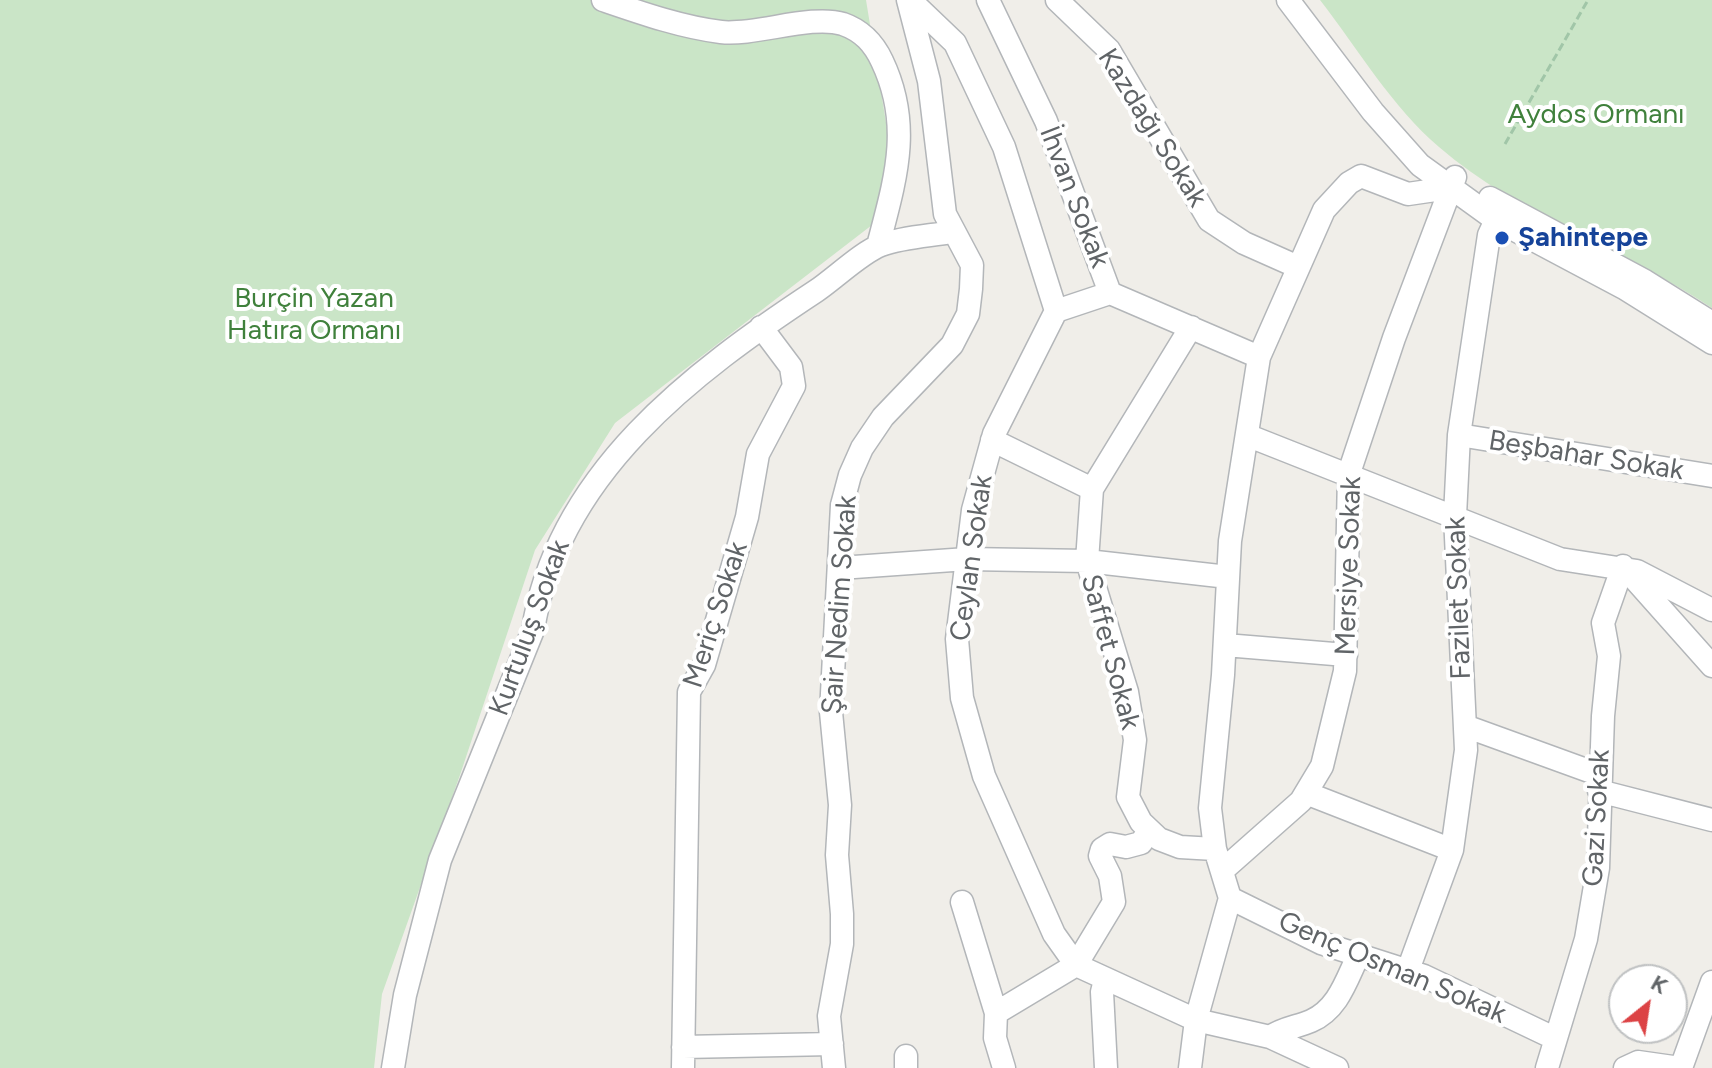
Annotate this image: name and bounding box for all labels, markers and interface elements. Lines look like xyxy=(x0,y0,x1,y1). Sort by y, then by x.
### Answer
street label: Kazdağı Sokak xyxy=(1090,43,1214,213)
park label: Aydos Ormanı xyxy=(1507,98,1685,132)
street label: İhvan Sokak xyxy=(1032,122,1116,272)
place label: Şahintepe xyxy=(1518,221,1648,255)
marker: Şahintepe xyxy=(1493,229,1511,247)
park label: Burçin Yazan Hatıra Ormanı xyxy=(227,282,401,348)
street label: Beşbahar Sokak xyxy=(1486,424,1686,488)
street label: Ceylan Sokak xyxy=(944,473,1000,643)
street label: Mersiye Sokak xyxy=(1329,476,1369,656)
street label: Şair Nedim Sokak xyxy=(816,494,864,716)
street label: Fazilet Sokak xyxy=(1439,516,1479,680)
street label: Kurtuluş Sokak xyxy=(483,535,577,721)
street label: Meriç Sokak xyxy=(677,538,755,692)
street label: Saffet Sokak xyxy=(1073,571,1147,733)
street label: Gazi Sokak xyxy=(1577,749,1617,887)
street label: Genç Osman Sokak xyxy=(1273,905,1511,1031)
north arrow xyxy=(1608,964,1688,1044)
text: K xyxy=(1646,969,1672,1000)

